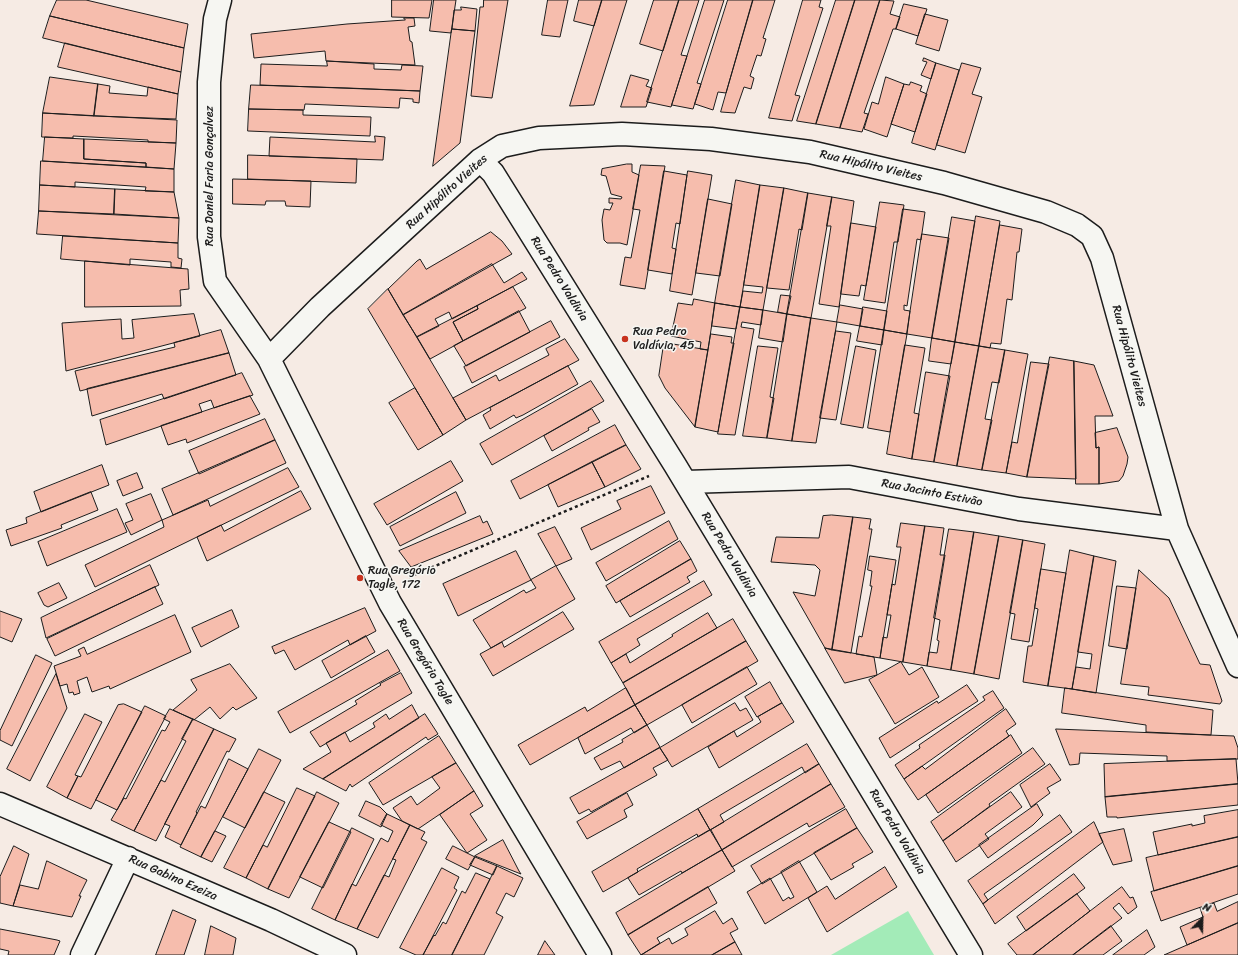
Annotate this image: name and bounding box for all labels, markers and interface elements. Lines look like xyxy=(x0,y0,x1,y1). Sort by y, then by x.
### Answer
street label: Rua Daniel Faria Gonçalvez xyxy=(203,106,217,246)
street label: Rua Hipólito Vieites xyxy=(818,147,924,185)
street label: Rua Hipólito Vieites xyxy=(403,152,491,232)
street label: Rua Pedro Valdivia xyxy=(527,234,591,324)
street label: Rua Hipólito Vieites xyxy=(1109,304,1149,408)
place label: Rua Pedro Valdívia, 45 xyxy=(633,325,694,353)
marker: Rua Pedro Valdívia, 45 xyxy=(620,334,630,344)
street label: Rua Jacinto Estivão xyxy=(880,476,984,510)
street label: Rua Pedro Valdivia xyxy=(698,510,760,600)
place label: Rua Gregório Tagle, 172 xyxy=(368,564,436,592)
marker: Rua Gregório Tagle, 172 xyxy=(355,573,365,583)
street label: Rua Gregório Tagle xyxy=(394,616,456,708)
street label: Rua Pedro Valdivia xyxy=(866,787,928,877)
street label: Rua Gabino Ezeiza xyxy=(127,852,219,904)
text: N xyxy=(1200,897,1214,918)
north arrow xyxy=(1182,899,1222,939)

